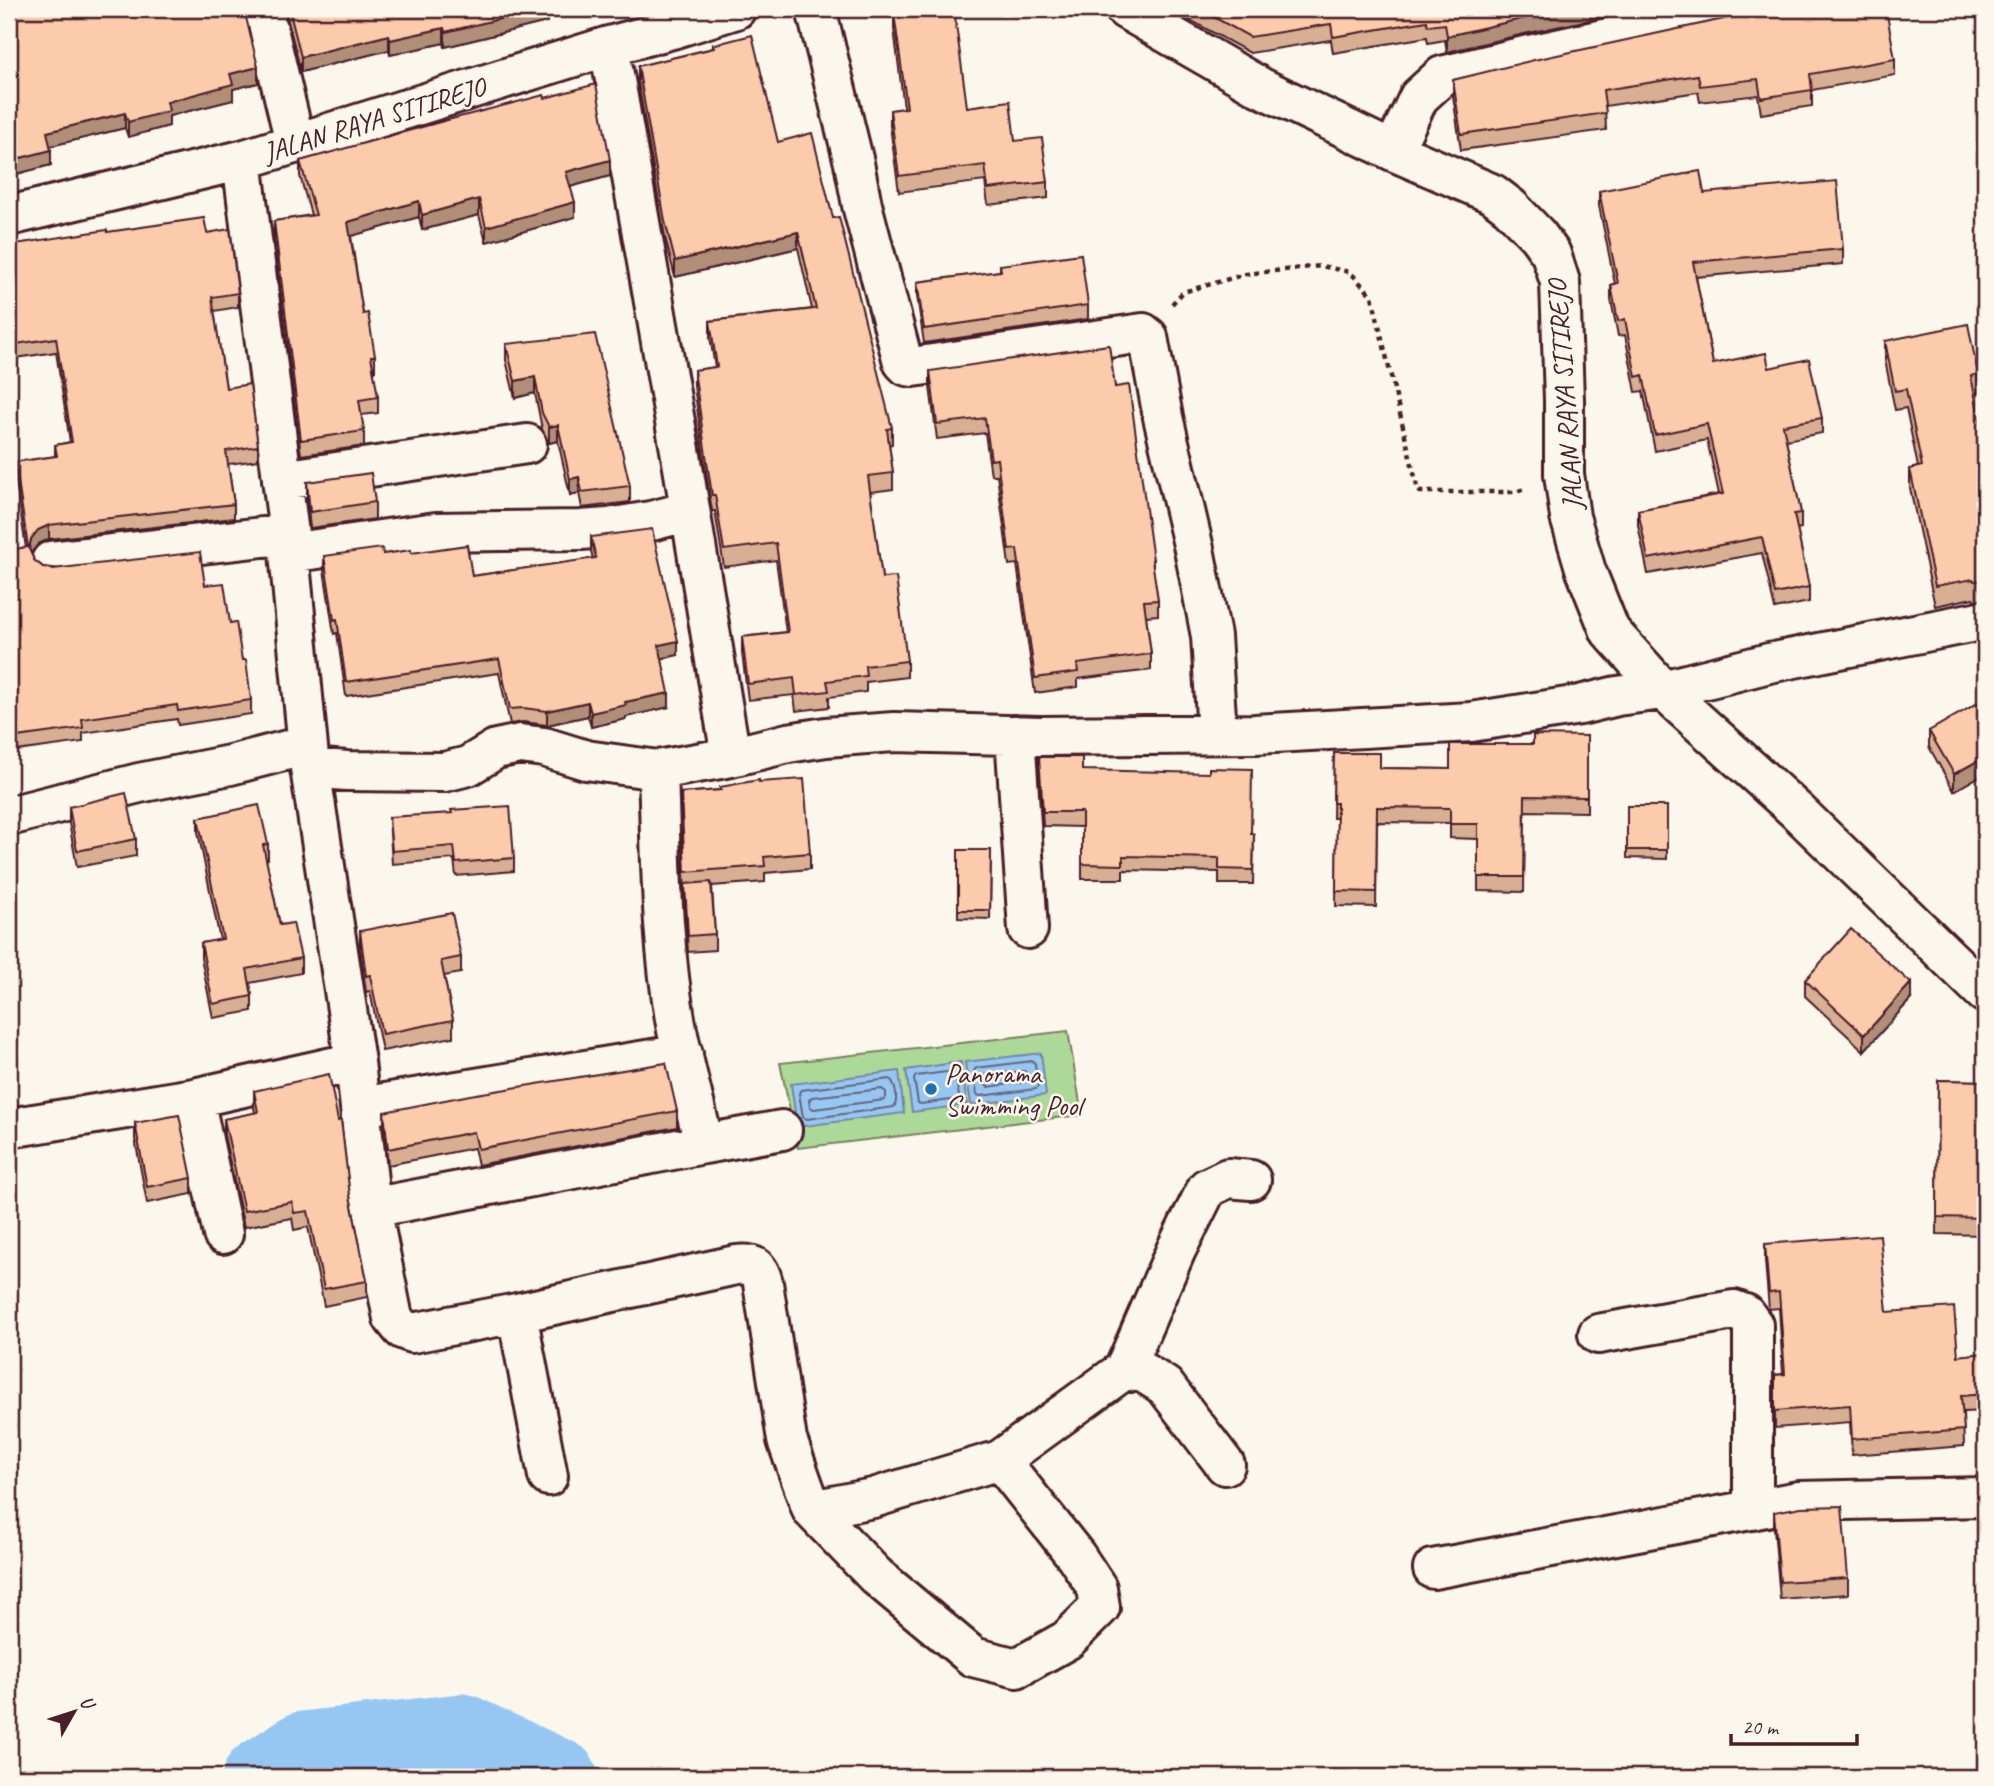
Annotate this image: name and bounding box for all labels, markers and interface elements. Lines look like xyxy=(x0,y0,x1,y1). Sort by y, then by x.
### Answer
street label: JALAN RAYA SITIREJO xyxy=(257,68,492,170)
street label: JALAN RAYA SITIREJO xyxy=(1539,276,1590,513)
place label: Panorama Swimming Pool xyxy=(945,1056,1087,1123)
marker: Panorama Swimming Pool xyxy=(923,1081,939,1097)
north arrow xyxy=(38,1678,108,1748)
text: U xyxy=(74,1691,101,1716)
scale bar xyxy=(1731,1702,1857,1746)
text: 20 m xyxy=(1742,1714,1780,1740)

